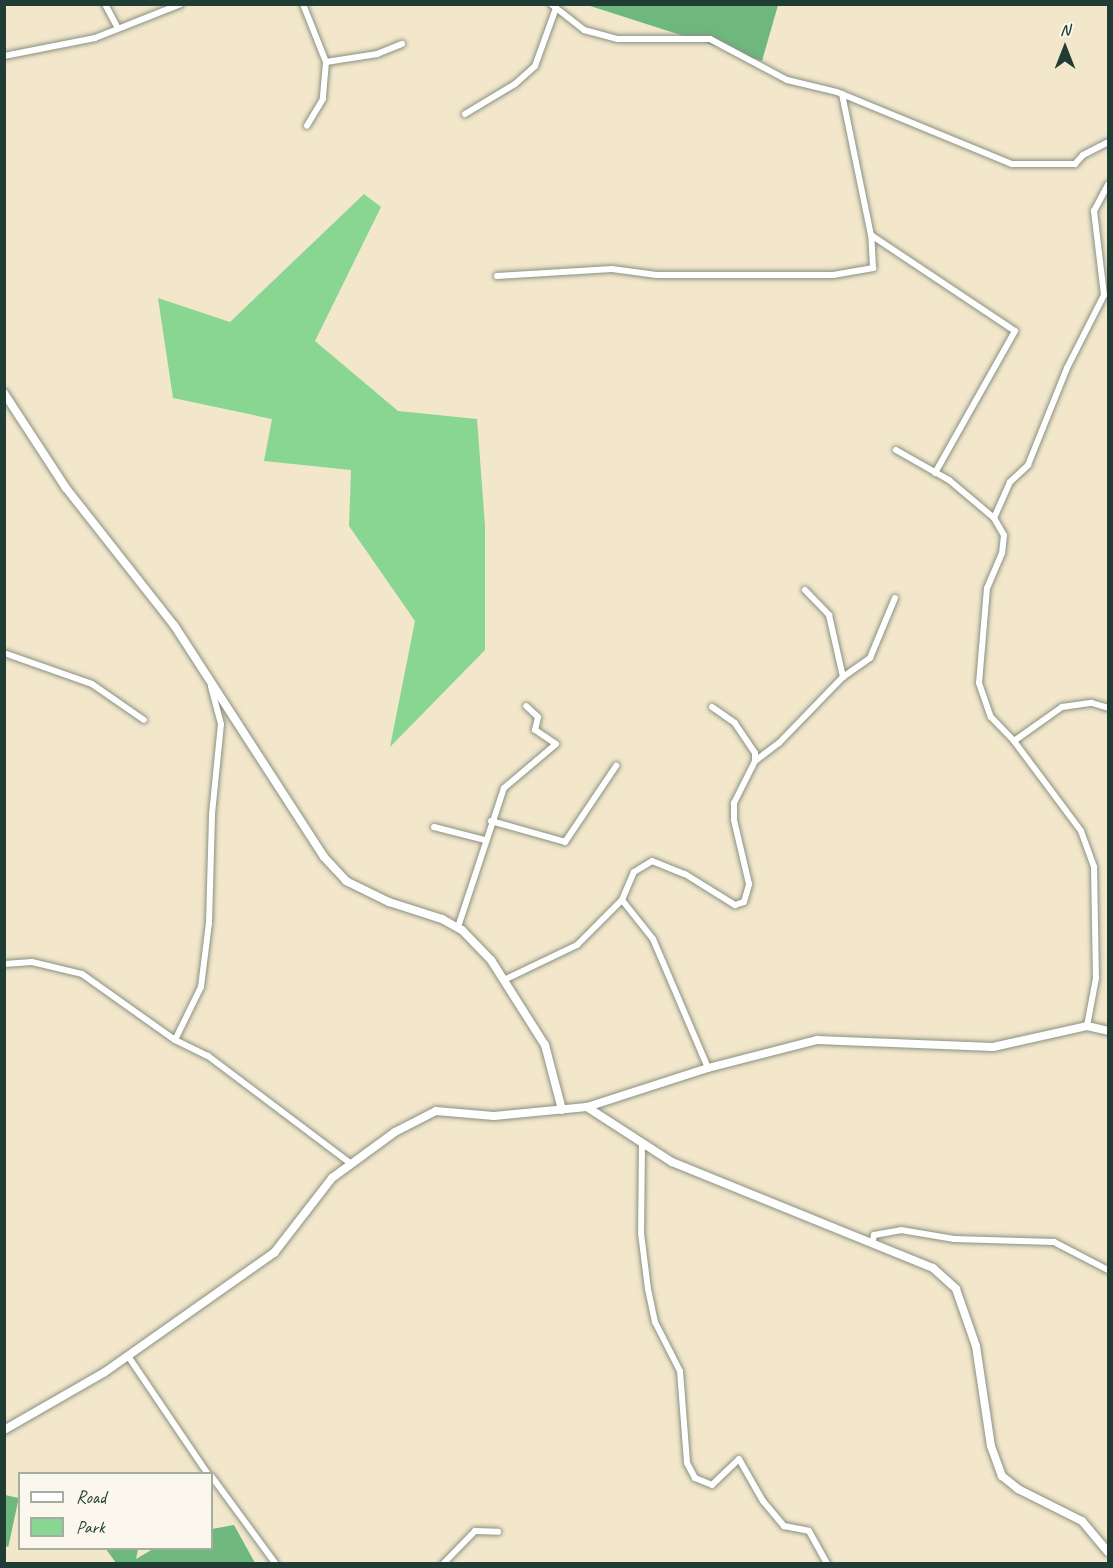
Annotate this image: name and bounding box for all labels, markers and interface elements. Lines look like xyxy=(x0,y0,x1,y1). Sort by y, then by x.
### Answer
north arrow xyxy=(1035,18,1095,78)
text: N xyxy=(1060,20,1070,40)
legend xyxy=(18,1472,213,1550)
text: Road xyxy=(76,1486,106,1508)
text: Park xyxy=(76,1516,105,1538)

